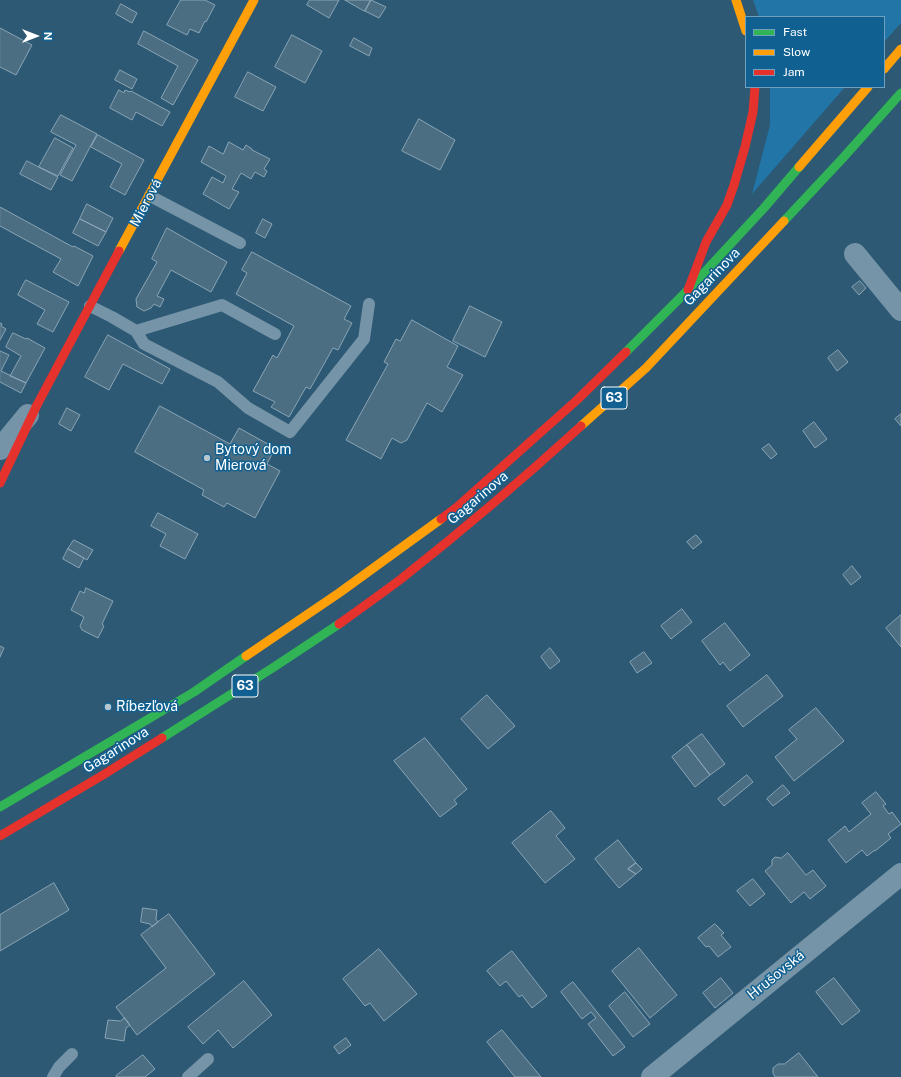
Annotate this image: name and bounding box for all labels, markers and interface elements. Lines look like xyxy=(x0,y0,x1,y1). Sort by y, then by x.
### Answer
north arrow xyxy=(16,16,56,56)
legend xyxy=(745,16,885,88)
text: Fast xyxy=(783,25,807,39)
text: N xyxy=(42,32,54,40)
text: Slow xyxy=(783,45,810,59)
text: Jam xyxy=(783,65,805,79)
street label: Mierová xyxy=(126,176,166,230)
street label: Gagarinova xyxy=(680,245,744,309)
road number: 63 xyxy=(601,387,627,409)
place label: Bytový dom Mierová xyxy=(215,442,291,474)
marker: Bytový dom Mierová xyxy=(202,453,212,463)
street label: Gagarinova xyxy=(444,468,512,528)
road number: 63 xyxy=(232,675,258,697)
place label: Ríbezľová xyxy=(116,699,178,715)
marker: Ríbezľová xyxy=(103,702,113,712)
street label: Gagarinova xyxy=(80,723,152,777)
street label: Hrušovská xyxy=(744,947,808,1003)

